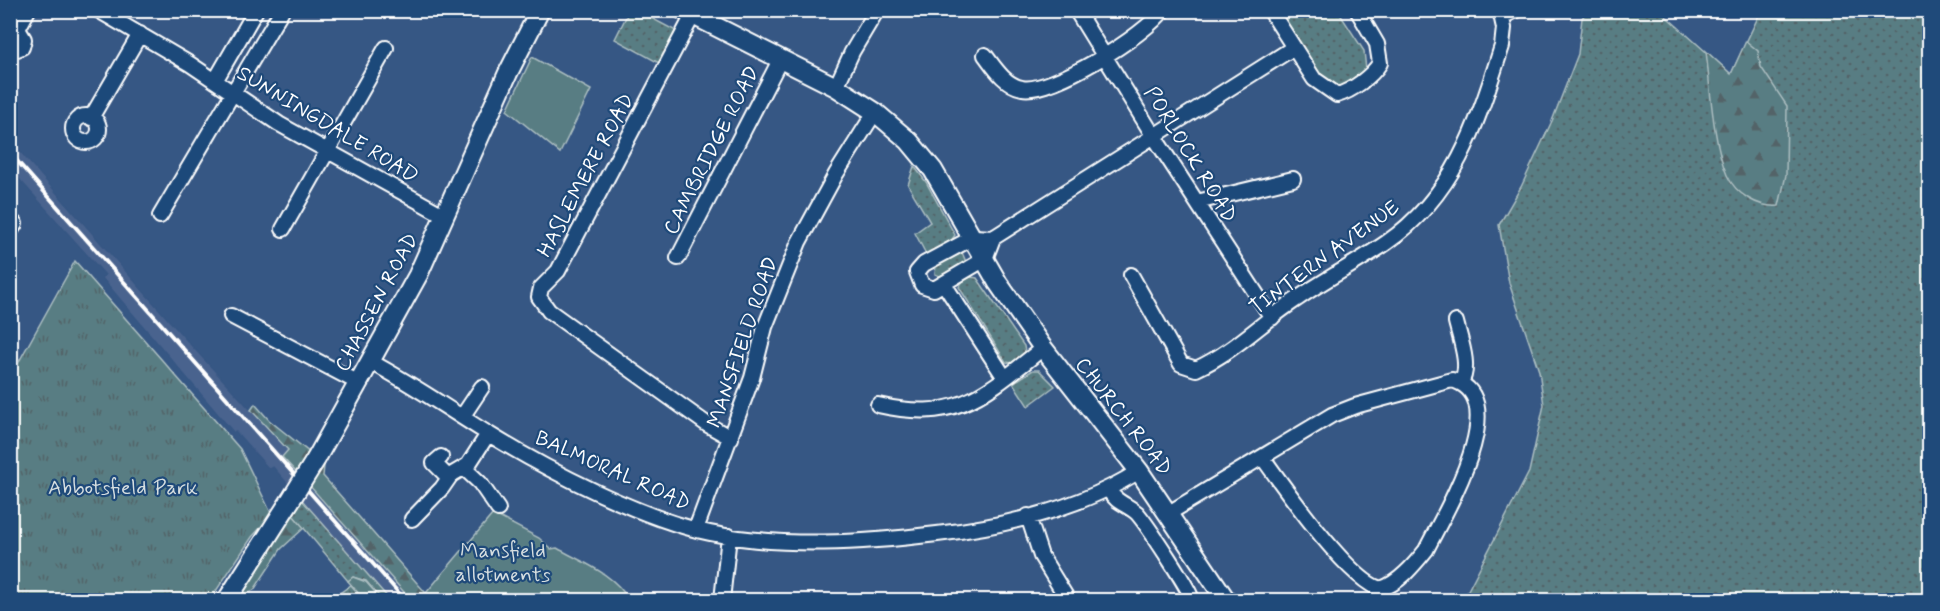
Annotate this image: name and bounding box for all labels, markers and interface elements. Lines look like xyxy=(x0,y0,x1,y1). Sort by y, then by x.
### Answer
street label: SUNNINGDALE ROAD xyxy=(232,60,423,190)
street label: CAMBRIDGE ROAD xyxy=(657,61,767,240)
street label: PORLOCK ROAD xyxy=(1137,81,1243,228)
street label: HASLEMERE ROAD xyxy=(531,89,641,262)
street label: TINTERN AVENUE xyxy=(1244,194,1405,322)
street label: CHASSEN ROAD xyxy=(329,228,425,377)
street label: MANSFIELD ROAD xyxy=(701,253,785,432)
street label: CHURCH ROAD xyxy=(1068,352,1178,482)
street label: BALMORAL ROAD xyxy=(531,424,695,518)
park label: Abbotsfield Park xyxy=(48,474,198,502)
park label: Mansfield allotments xyxy=(455,537,551,589)

